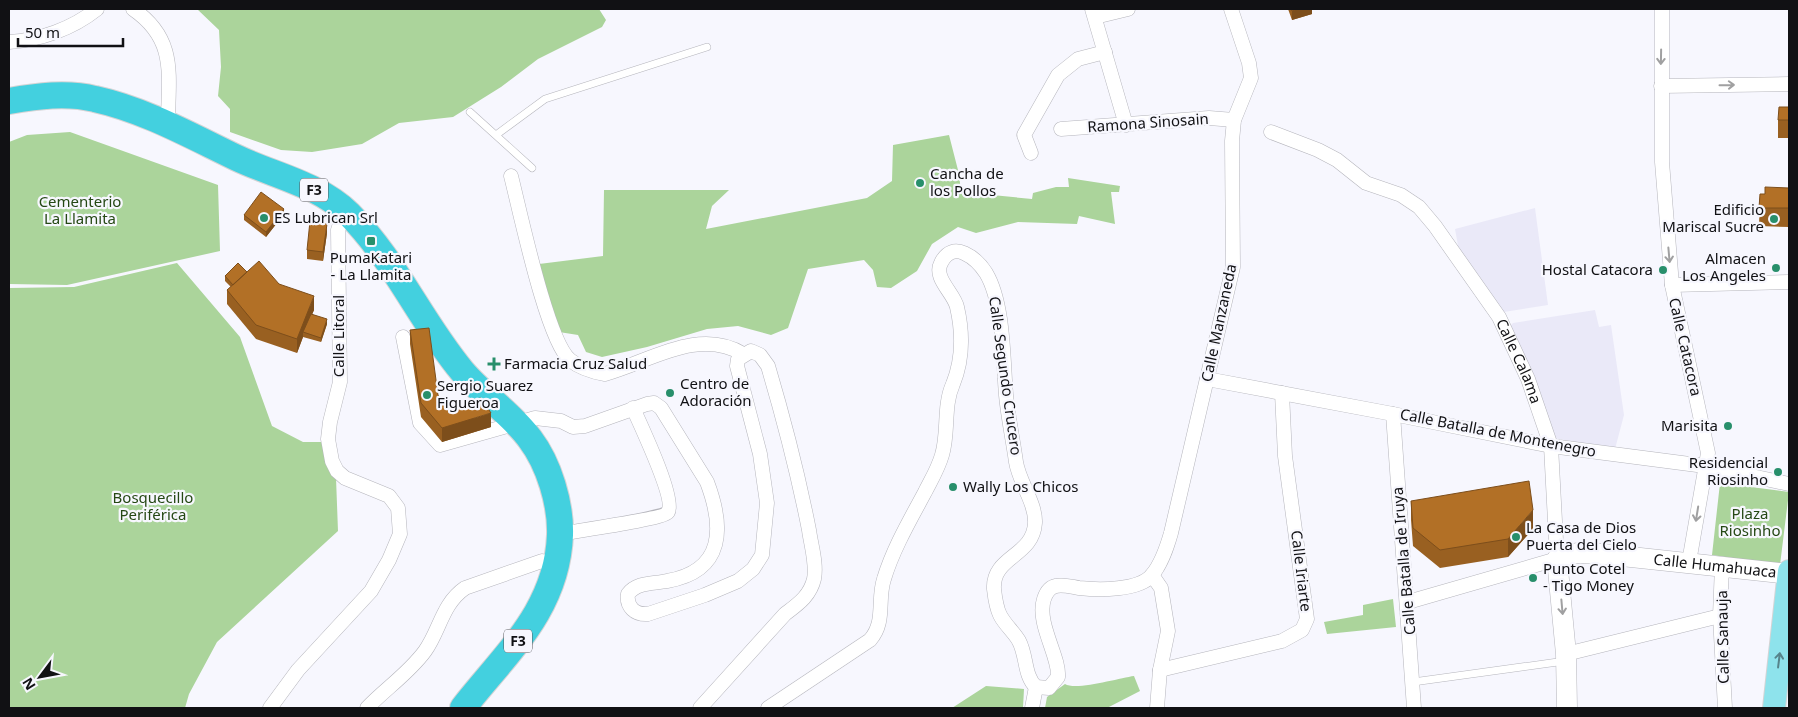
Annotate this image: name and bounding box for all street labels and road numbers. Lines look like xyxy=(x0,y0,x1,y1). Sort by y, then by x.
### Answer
street label: Ramona Sinosain xyxy=(1087,108,1209,136)
road number: F3 xyxy=(300,178,328,202)
street label: Calle Manzaneda xyxy=(1196,262,1240,384)
street label: Calle Litoral xyxy=(328,295,348,377)
street label: Calle Segundo Crucero xyxy=(985,295,1027,457)
street label: Calle Catacora xyxy=(1665,296,1707,398)
street label: Calle Calama xyxy=(1492,315,1547,406)
street label: Calle Batalla de Montenegro xyxy=(1398,403,1598,461)
street label: Calle Batalla de Iruya xyxy=(1387,486,1419,636)
street label: Calle Iriarte xyxy=(1287,529,1317,613)
street label: Calle Humahuaca xyxy=(1653,549,1778,582)
street label: Calle Sanauja xyxy=(1711,590,1733,684)
road number: F3 xyxy=(504,630,532,652)

